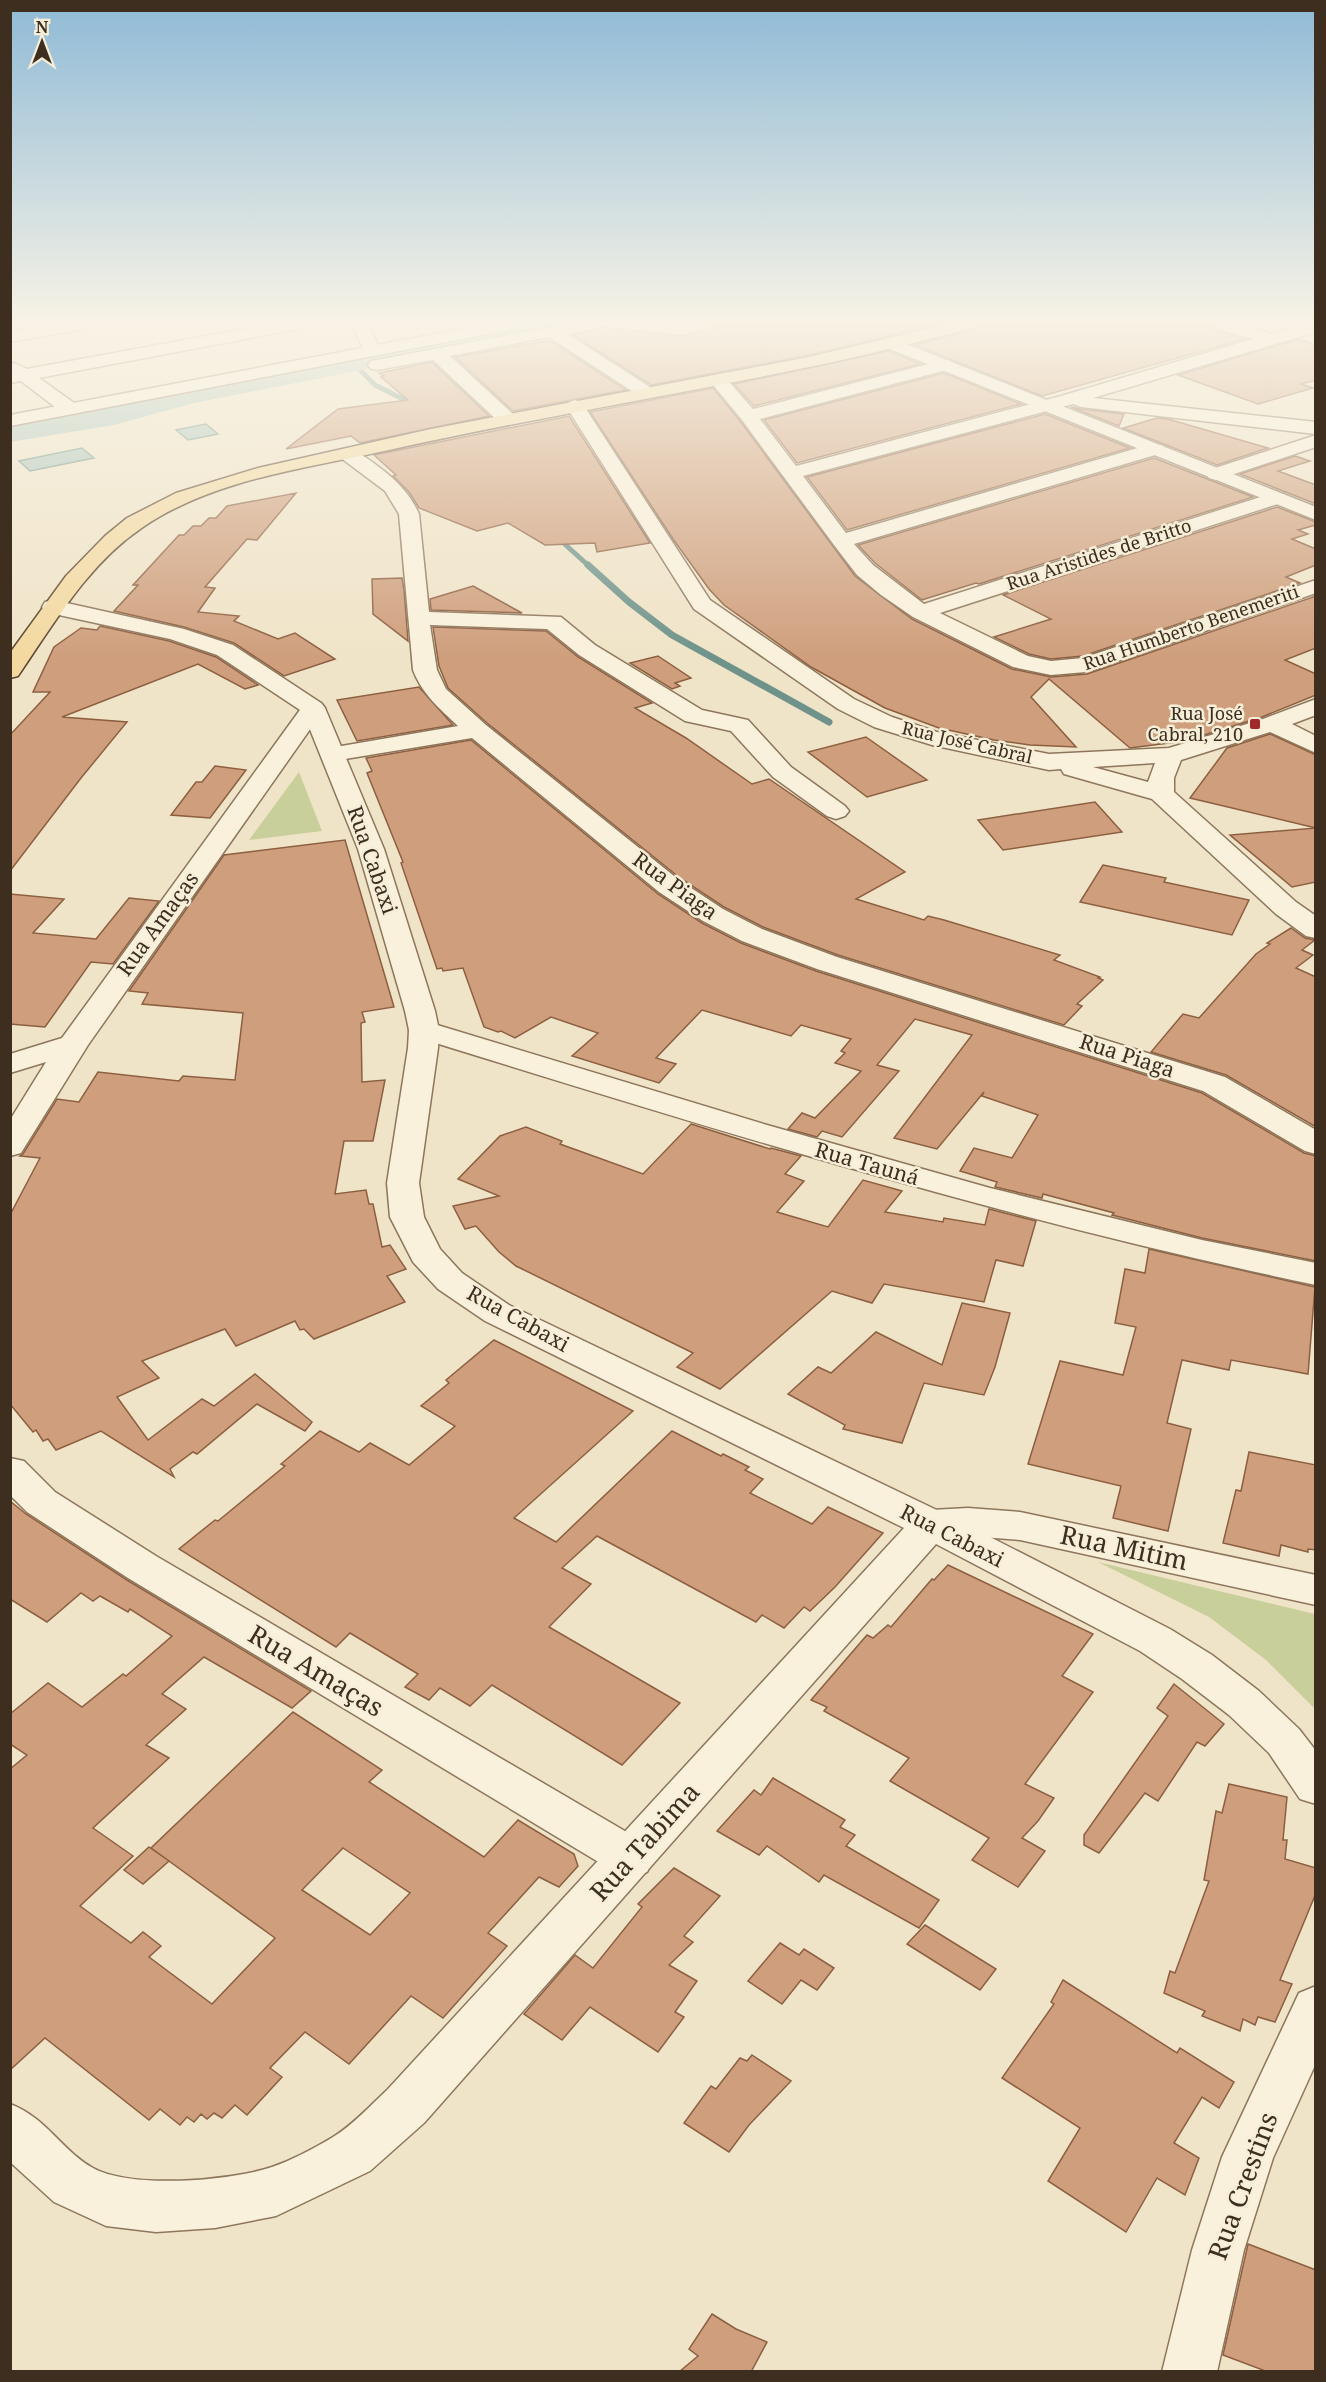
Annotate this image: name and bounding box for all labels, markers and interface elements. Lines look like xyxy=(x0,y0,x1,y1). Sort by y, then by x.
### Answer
north arrow xyxy=(12,12,72,72)
text: N xyxy=(36,16,49,38)
street label: Rua Aristides de Britto xyxy=(1003,513,1194,595)
street label: Rua Humberto Benemeriti xyxy=(1079,579,1302,675)
place label: Rua José Cabral, 210 xyxy=(1148,701,1243,746)
street label: Rua José Cabral xyxy=(900,715,1035,769)
marker: Rua José Cabral, 210 xyxy=(1248,717,1262,731)
street label: Rua Cabaxi xyxy=(341,802,405,918)
street label: Rua Piaga xyxy=(627,845,724,926)
street label: Rua Amaças xyxy=(110,866,205,981)
street label: Rua Piaga xyxy=(1076,1026,1179,1084)
street label: Rua Tauná xyxy=(812,1135,923,1191)
street label: Rua Cabaxi xyxy=(462,1279,575,1358)
street label: Rua Cabaxi xyxy=(896,1497,1009,1573)
street label: Rua Mitim xyxy=(1057,1516,1191,1578)
street label: Rua Amaças xyxy=(242,1616,391,1725)
street label: Rua Tabima xyxy=(581,1774,707,1908)
street label: Rua Crestins xyxy=(1199,2107,1285,2265)

